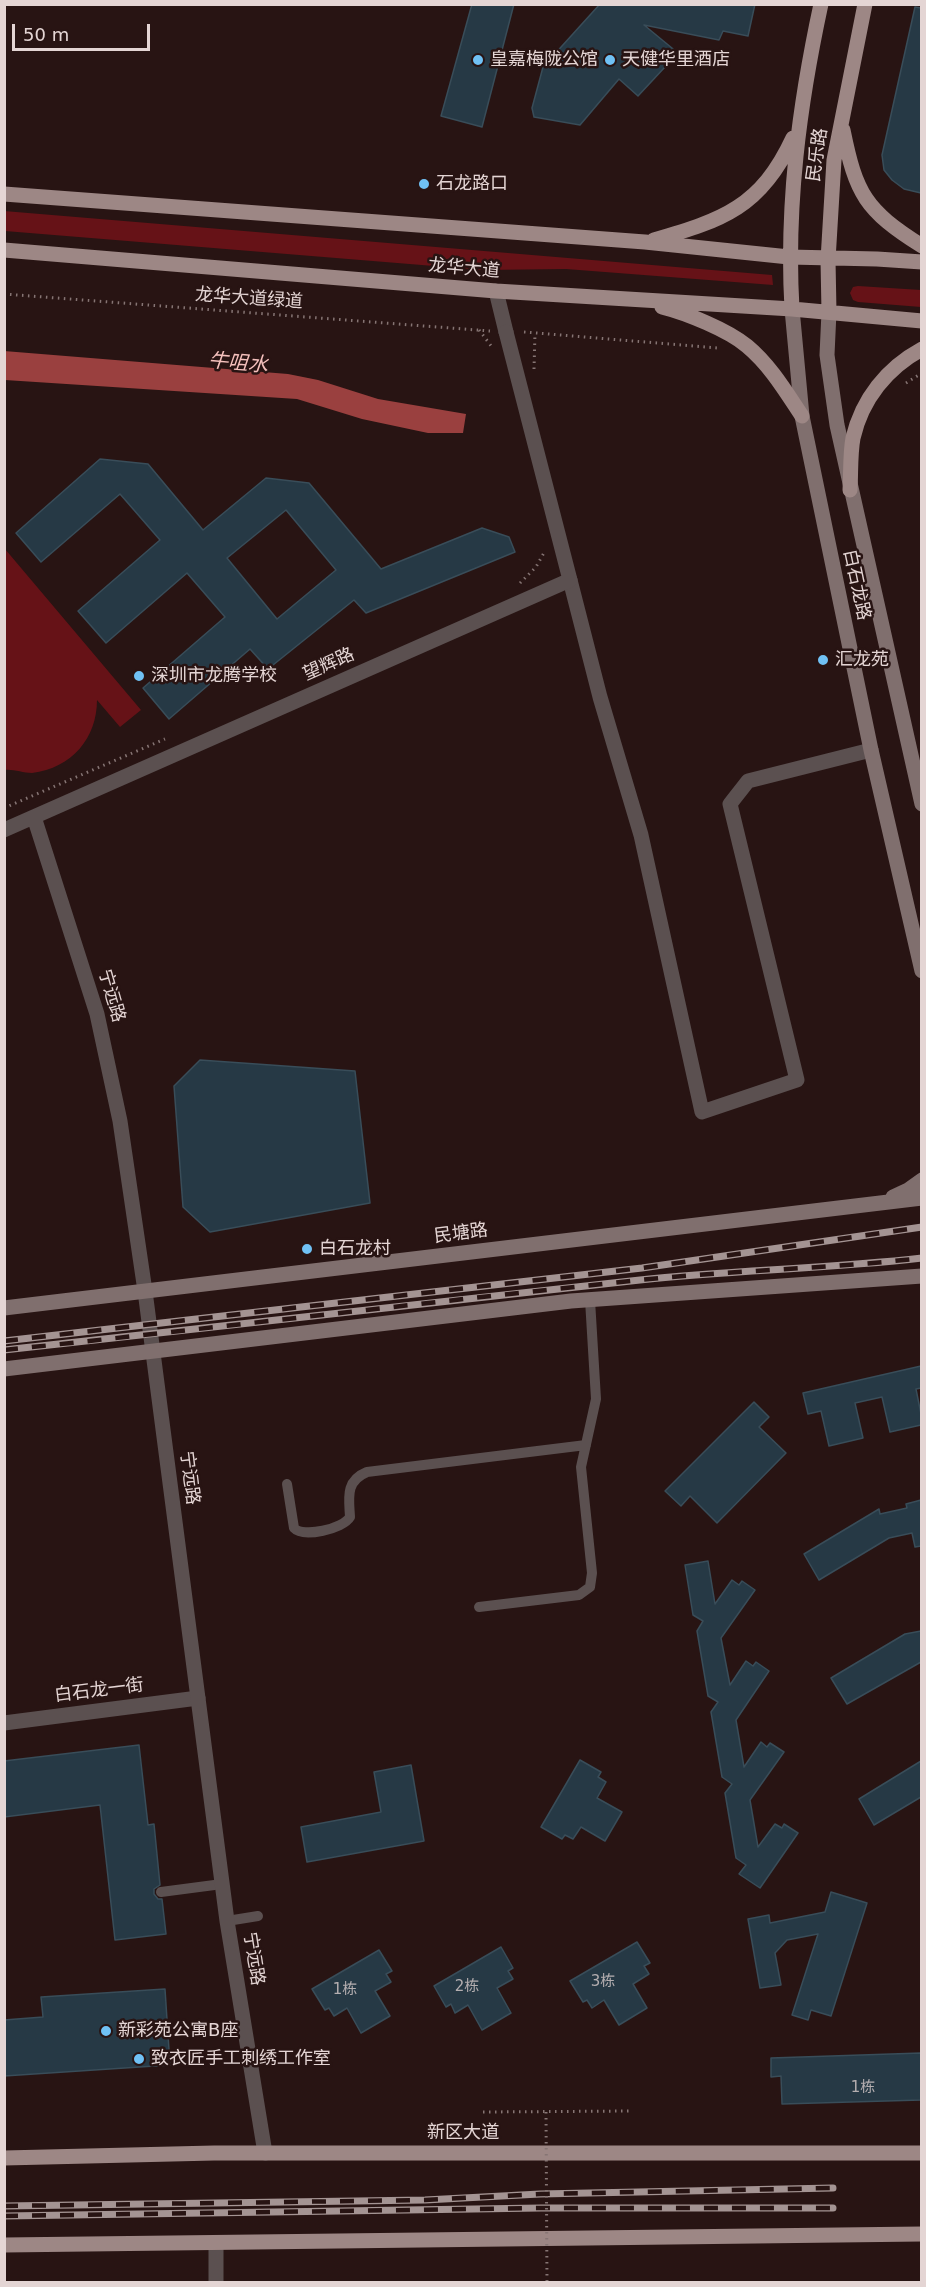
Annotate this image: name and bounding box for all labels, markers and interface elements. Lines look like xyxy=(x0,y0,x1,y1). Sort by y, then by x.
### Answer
scale bar xyxy=(15,12,153,50)
text: 50 m xyxy=(23,24,69,45)
place label: 皇嘉梅陇公馆 xyxy=(490,49,598,71)
place label: 天健华里酒店 xyxy=(622,49,730,71)
marker: 皇嘉梅陇公馆 xyxy=(471,53,485,67)
marker: 天健华里酒店 xyxy=(603,53,617,67)
street label: 民乐路 xyxy=(804,127,832,183)
place label: 石龙路口 xyxy=(436,173,508,195)
marker: 石龙路口 xyxy=(417,177,431,191)
street label: 龙华大道 xyxy=(427,255,501,283)
street label: 龙华大道绿道 xyxy=(194,284,304,314)
water label: 牛咀水 xyxy=(207,349,269,379)
street label: 白石龙路 xyxy=(838,548,874,622)
street label: 望辉路 xyxy=(300,644,358,686)
place label: 汇龙苑 xyxy=(835,649,889,671)
marker: 汇龙苑 xyxy=(816,653,830,667)
place label: 深圳市龙腾学校 xyxy=(151,665,277,687)
marker: 深圳市龙腾学校 xyxy=(132,669,146,683)
street label: 宁远路 xyxy=(93,967,129,1025)
street label: 民塘路 xyxy=(433,1220,489,1248)
place label: 白石龙村 xyxy=(319,1238,391,1260)
marker: 白石龙村 xyxy=(300,1242,314,1256)
street label: 宁远路 xyxy=(175,1450,203,1506)
street label: 白石龙一街 xyxy=(53,1675,145,1707)
street label: 宁远路 xyxy=(238,1931,268,1987)
house number: 3栋 xyxy=(591,1973,615,1991)
house number: 2栋 xyxy=(455,1978,479,1996)
house number: 1栋 xyxy=(333,1981,357,1999)
place label: 新彩苑公寓B座 xyxy=(118,2020,238,2042)
marker: 新彩苑公寓B座 xyxy=(99,2024,113,2038)
place label: 致衣匠手工刺绣工作室 xyxy=(151,2048,331,2070)
marker: 致衣匠手工刺绣工作室 xyxy=(132,2052,146,2066)
house number: 1栋 xyxy=(851,2079,875,2097)
street label: 新区大道 xyxy=(427,2122,499,2144)

